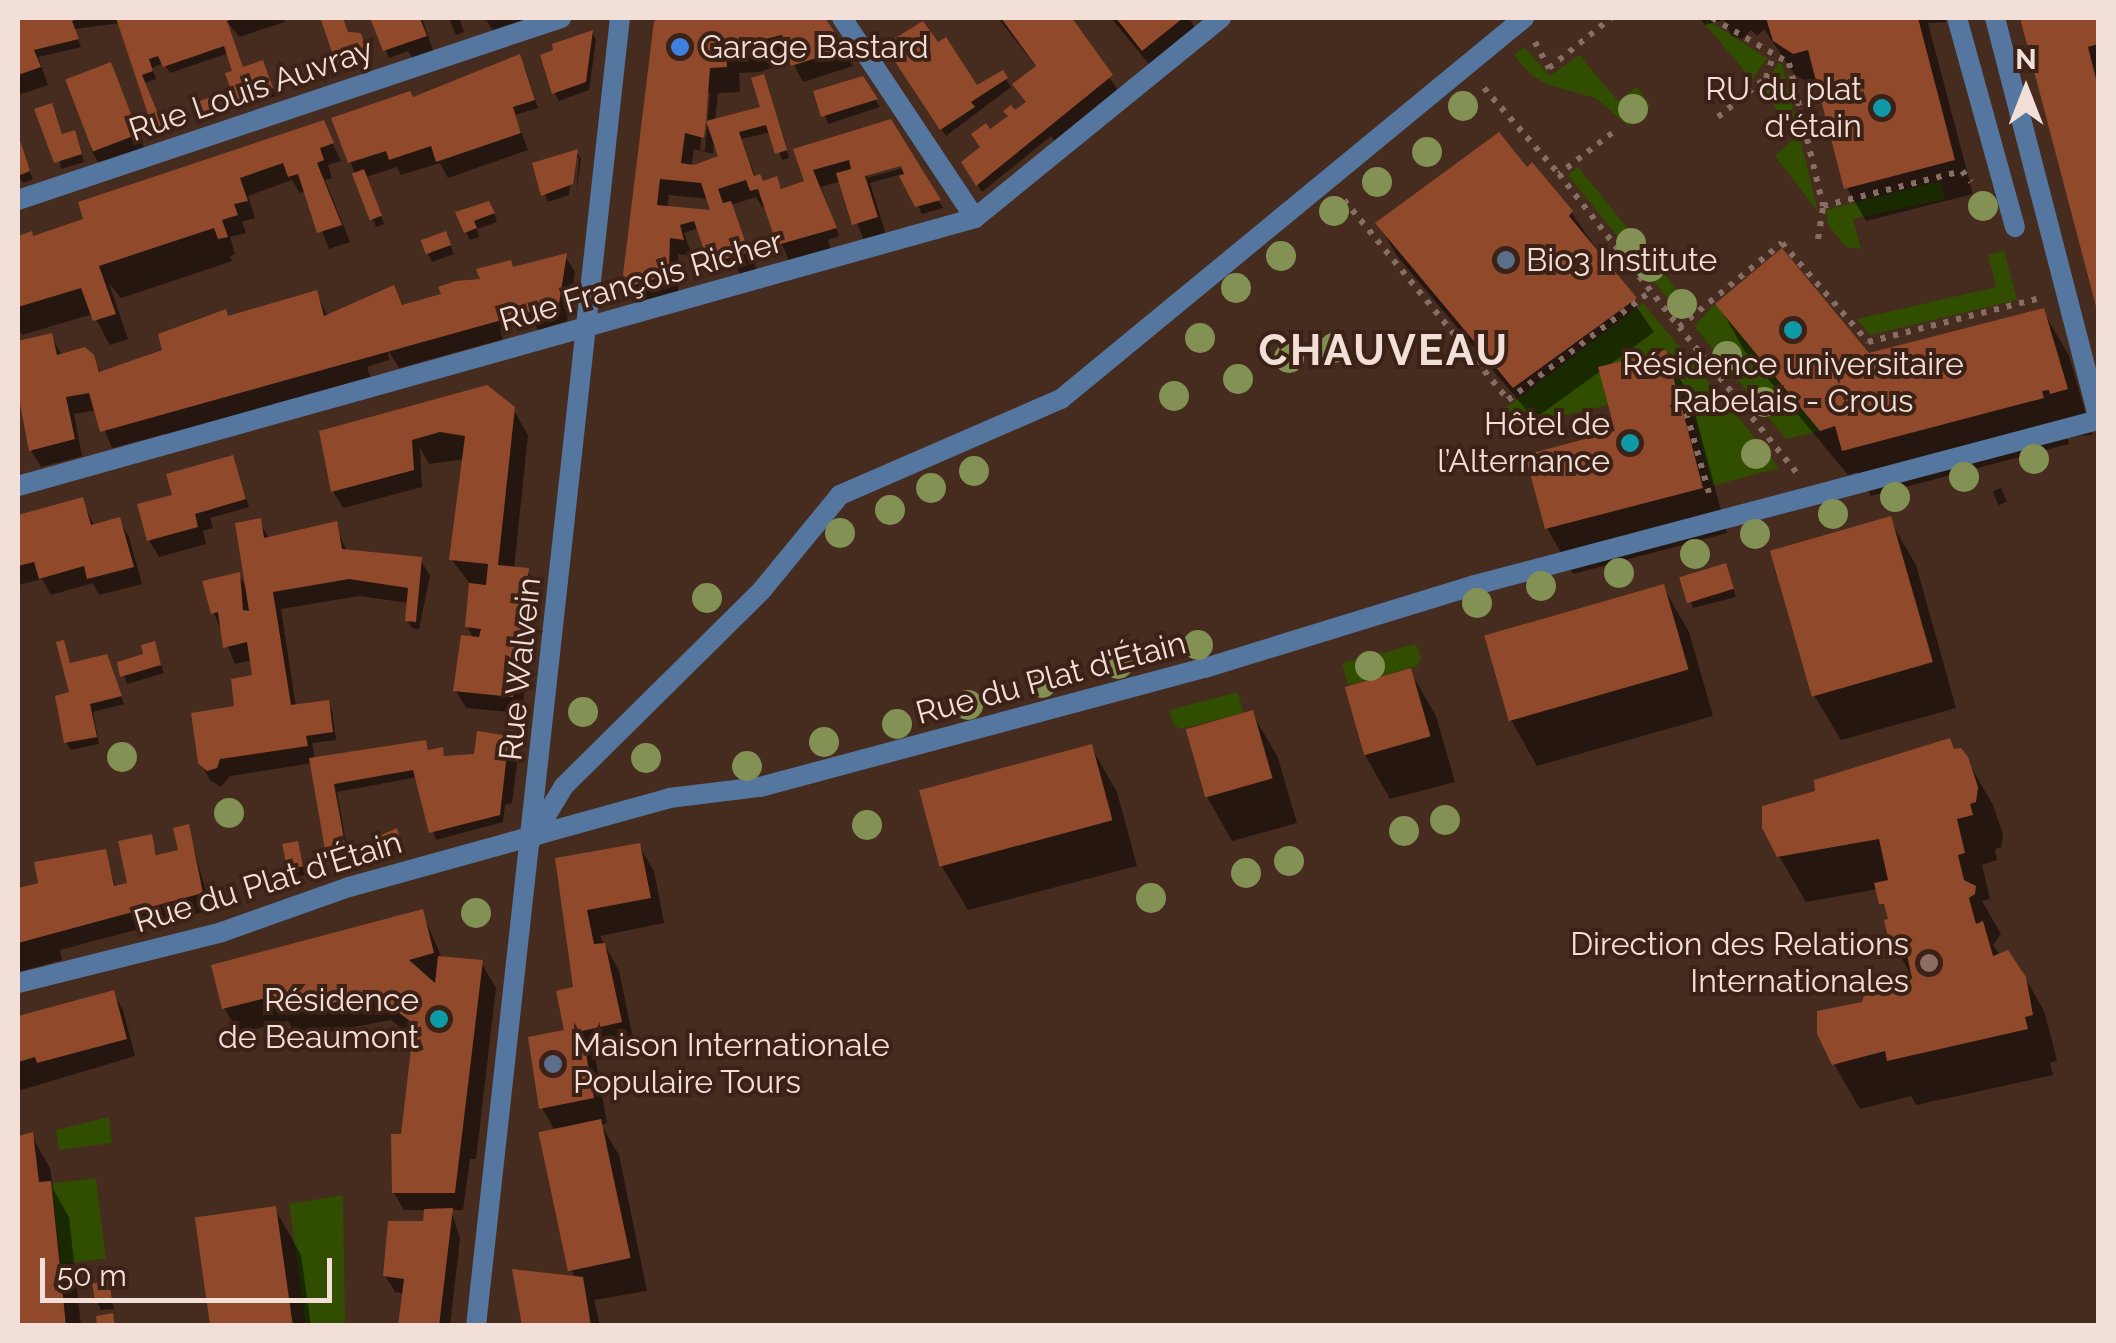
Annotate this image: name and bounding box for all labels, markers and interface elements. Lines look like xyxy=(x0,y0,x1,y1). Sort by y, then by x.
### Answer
place label: Garage Bastard xyxy=(700,28,929,66)
street label: Rue Louis Auvray xyxy=(124,30,378,150)
marker: Garage Bastard xyxy=(669,36,691,58)
north arrow xyxy=(1976,40,2076,140)
text: N xyxy=(2015,43,2037,76)
place label: RU du plat d'étain xyxy=(1705,71,1862,146)
marker: RU du plat d'étain xyxy=(1871,97,1893,119)
street label: Rue François Richer xyxy=(495,222,787,340)
place label: Bio3 Institute xyxy=(1526,241,1717,279)
marker: Bio3 Institute xyxy=(1495,249,1517,271)
marker: Résidence universitaire Rabelais - Crous xyxy=(1782,319,1804,341)
district label: CHAUVEAU xyxy=(1259,326,1509,376)
place label: Résidence universitaire Rabelais - Crous xyxy=(1622,346,1964,421)
place label: Hôtel de l’Alternance xyxy=(1437,406,1610,481)
marker: Hôtel de l’Alternance xyxy=(1619,432,1641,454)
street label: Rue Walvein xyxy=(491,575,549,763)
street label: Rue du Plat d'Étain xyxy=(912,624,1190,732)
street label: Rue du Plat d'Étain xyxy=(130,823,406,941)
place label: Direction des Relations Internationales xyxy=(1570,926,1909,1001)
marker: Direction des Relations Internationales xyxy=(1918,952,1940,974)
place label: Résidence de Beaumont xyxy=(218,982,419,1057)
marker: Résidence de Beaumont xyxy=(428,1008,450,1030)
place label: Maison Internationale Populaire Tours xyxy=(573,1027,890,1102)
marker: Maison Internationale Populaire Tours xyxy=(542,1053,564,1075)
scale bar xyxy=(45,1238,338,1300)
text: 50 m xyxy=(57,1258,127,1293)

